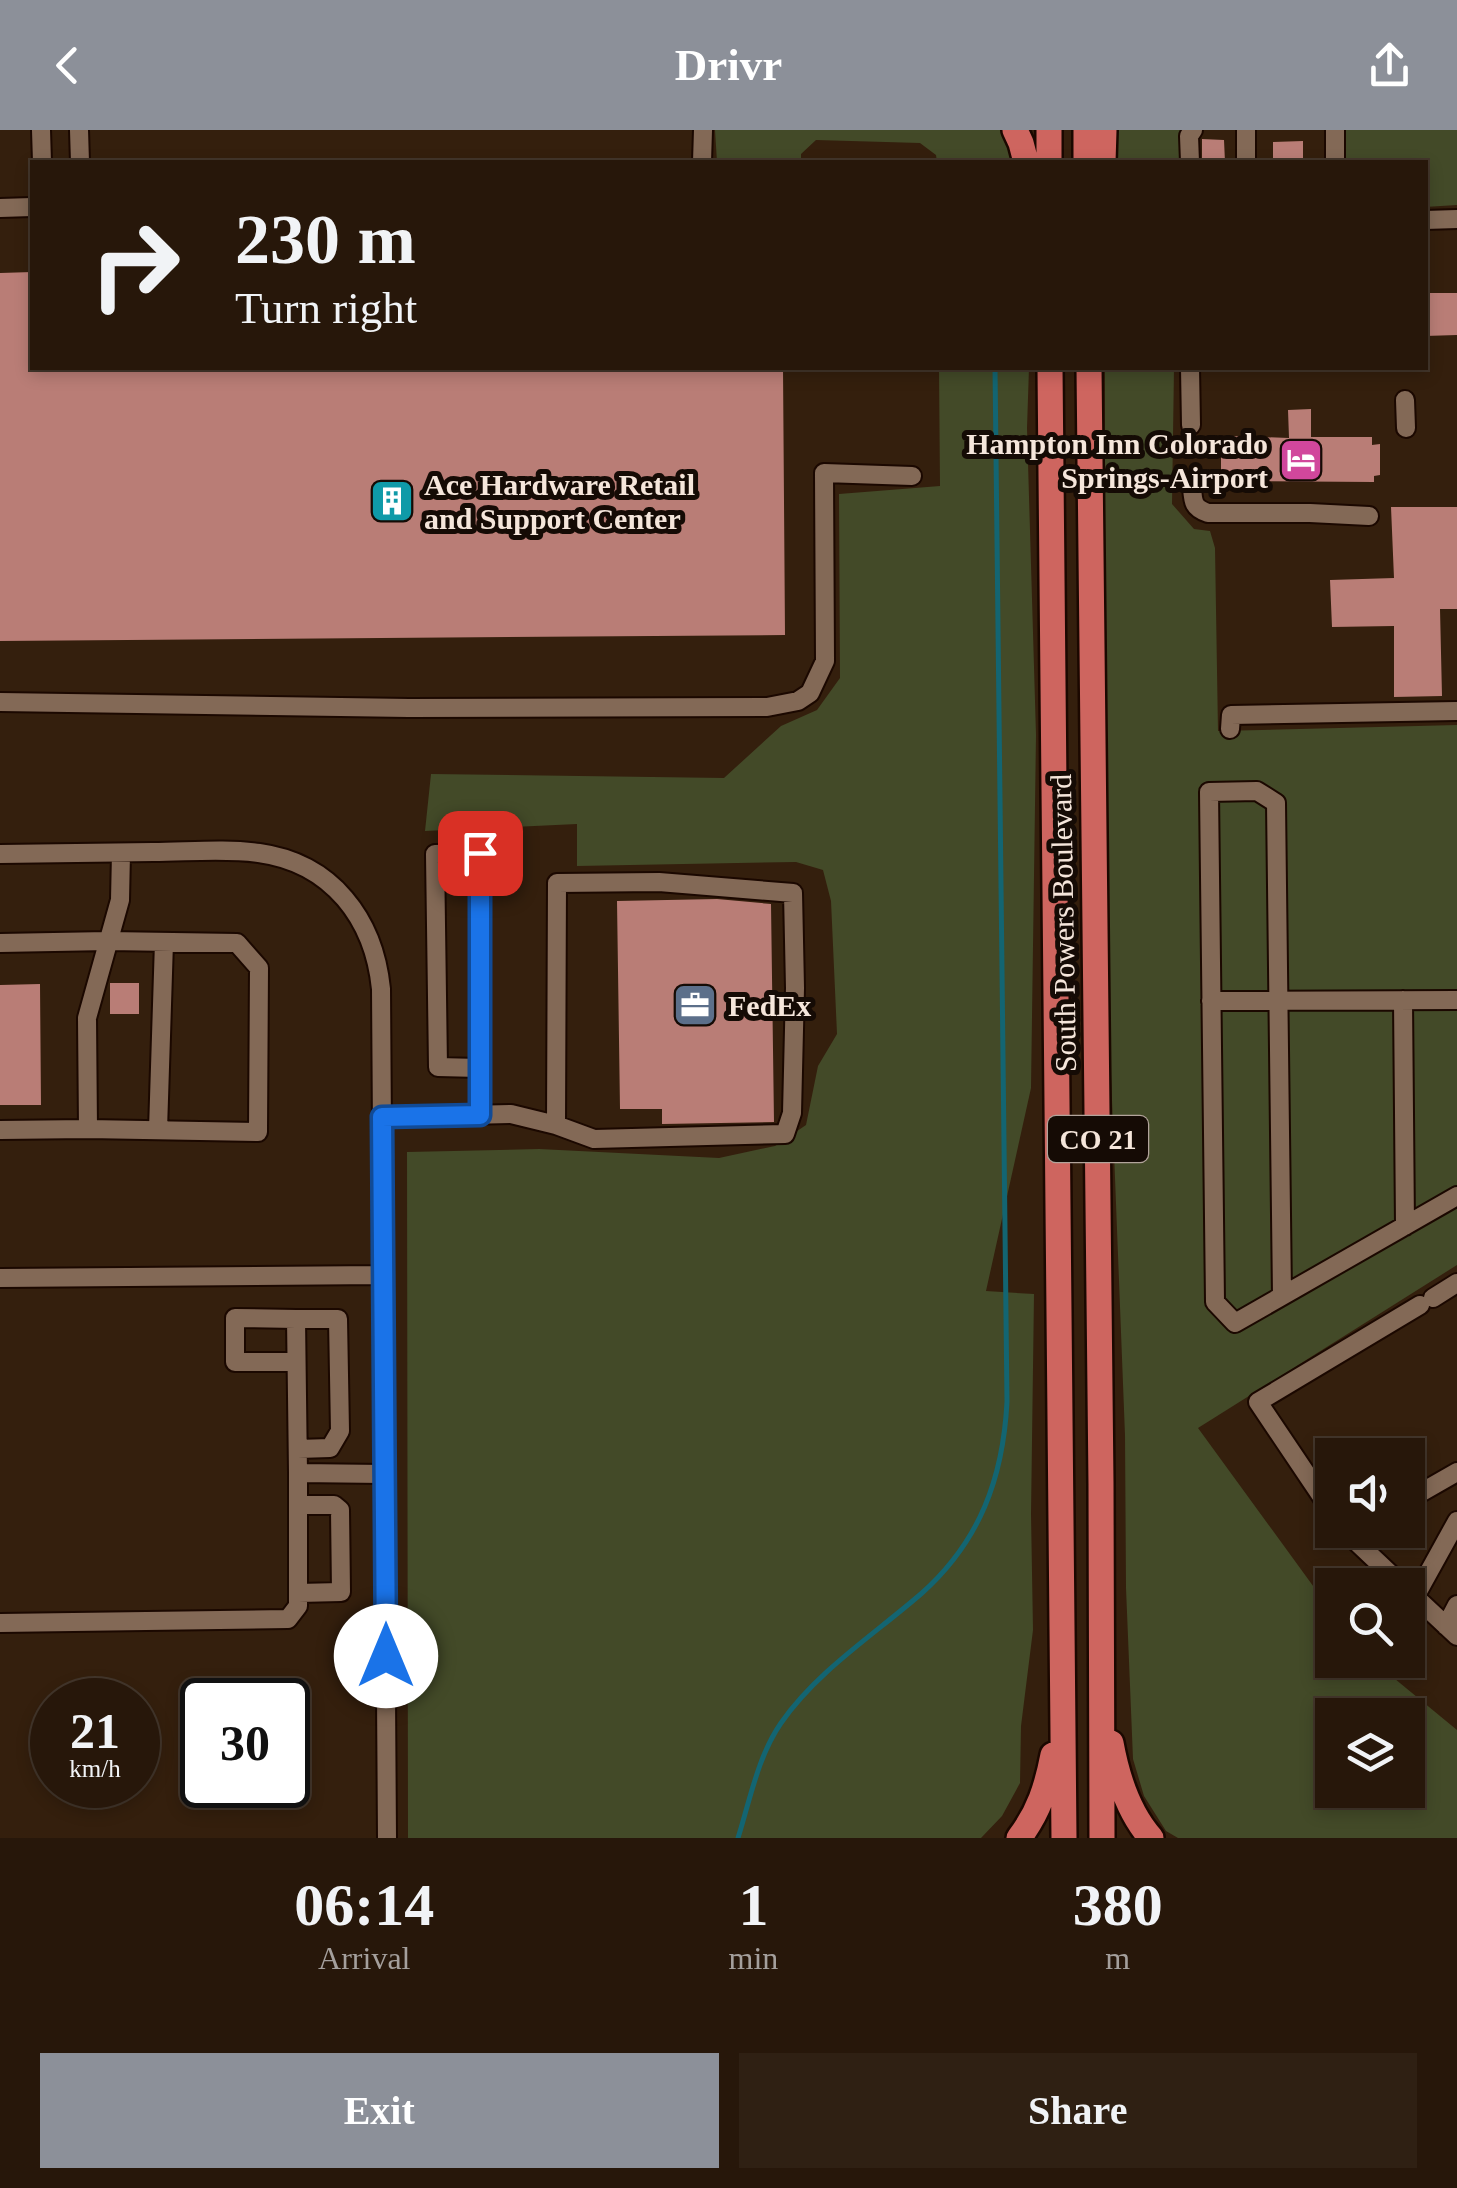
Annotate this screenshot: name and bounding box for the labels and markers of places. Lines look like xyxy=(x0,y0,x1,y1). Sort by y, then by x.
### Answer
place label: Hampton Inn Colorado Springs-Airport xyxy=(966,427,1268,494)
hotel icon: Hampton Inn Colorado Springs-Airport xyxy=(1278,437,1324,483)
place label: Ace Hardware Retail and Support Center xyxy=(424,468,695,535)
building icon: Ace Hardware Retail and Support Center xyxy=(369,478,415,524)
pin xyxy=(438,811,523,896)
office icon: FedEx xyxy=(672,982,718,1028)
place label: FedEx xyxy=(728,989,811,1022)

